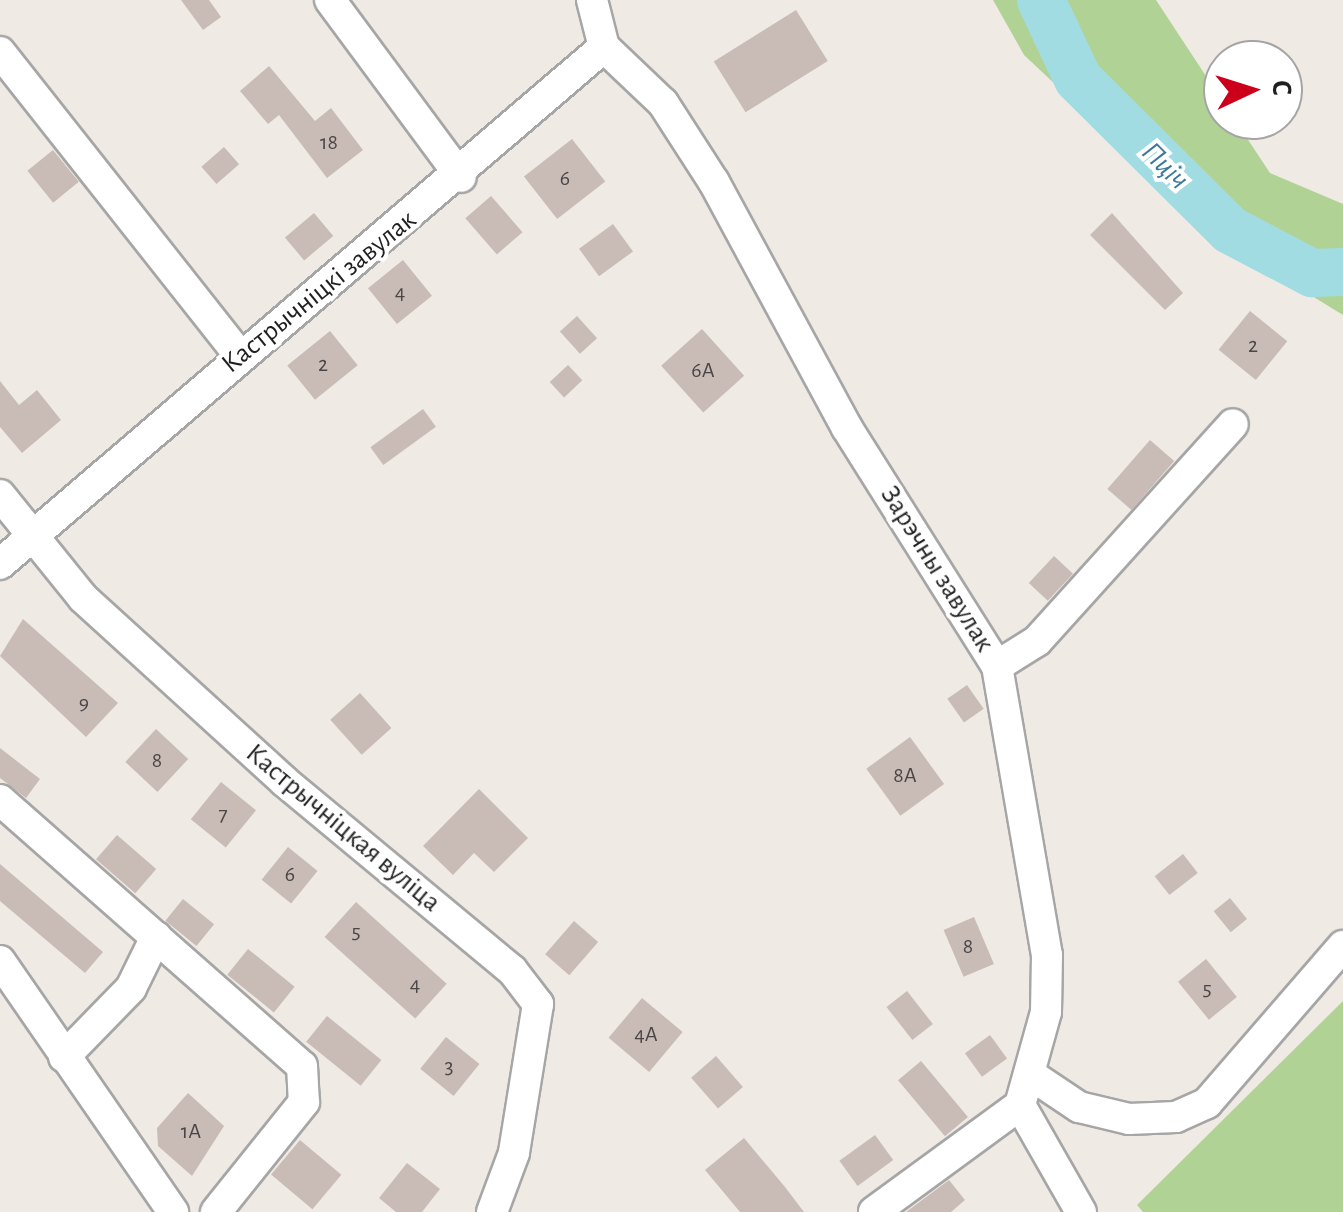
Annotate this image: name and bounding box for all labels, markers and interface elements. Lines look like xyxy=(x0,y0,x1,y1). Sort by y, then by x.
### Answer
north arrow xyxy=(1203,40,1303,140)
text: С xyxy=(1266,79,1295,97)
house number: 18 xyxy=(320,130,338,156)
water label: Пціч xyxy=(1134,135,1196,197)
house number: 6 xyxy=(560,166,570,192)
street label: Кастрычніцкі завулак xyxy=(215,203,423,381)
house number: 4 xyxy=(395,280,405,306)
house number: 2 xyxy=(1248,333,1258,359)
house number: 2 xyxy=(318,352,328,378)
house number: 6А xyxy=(691,358,715,384)
street label: Зарэчны завулак xyxy=(873,480,1001,658)
house number: 9 xyxy=(79,690,89,716)
street label: Кастрычніцкая вуліца xyxy=(239,737,447,919)
house number: 8 xyxy=(152,748,162,774)
house number: 8А xyxy=(893,763,917,789)
house number: 7 xyxy=(218,802,228,828)
house number: 6 xyxy=(285,862,295,888)
house number: 5 xyxy=(351,919,361,945)
house number: 8 xyxy=(963,934,973,960)
house number: 4 xyxy=(410,972,420,998)
house number: 5 xyxy=(1202,976,1212,1002)
house number: 4А xyxy=(634,1022,658,1048)
house number: 3 xyxy=(444,1054,454,1080)
house number: 1А xyxy=(181,1119,201,1145)

